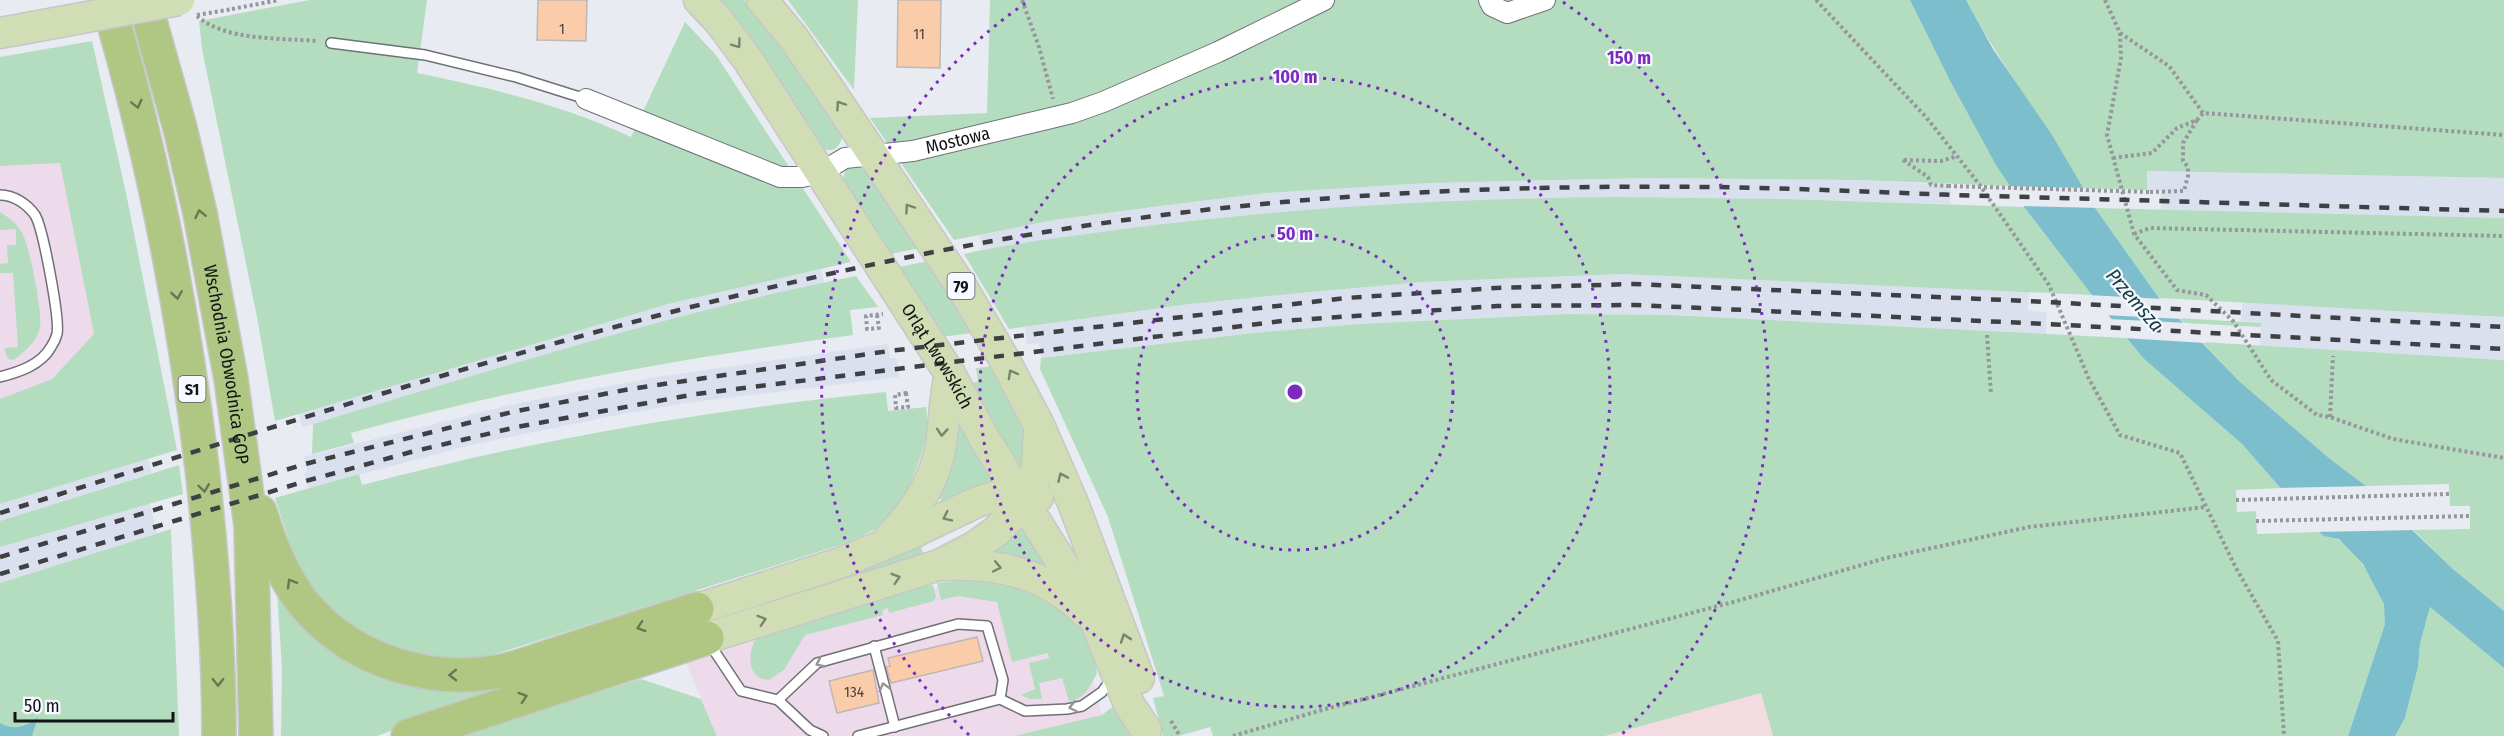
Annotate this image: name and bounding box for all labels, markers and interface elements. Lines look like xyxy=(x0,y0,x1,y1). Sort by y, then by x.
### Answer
house number: 1 xyxy=(559,20,565,38)
house number: 11 xyxy=(913,25,925,43)
one-way arrow xyxy=(730,38,741,49)
text: 150 m xyxy=(1607,47,1651,69)
text: 100 m xyxy=(1273,66,1317,88)
one-way arrow xyxy=(129,99,142,109)
one-way arrow xyxy=(836,101,847,112)
street label: Mostowa xyxy=(923,122,992,159)
one-way arrow xyxy=(905,204,916,215)
one-way arrow xyxy=(194,209,207,219)
text: 50 m xyxy=(1277,223,1313,245)
street label: Wschodnia Obwodnica GOP xyxy=(199,263,254,466)
water label: Przemsza xyxy=(2101,264,2169,336)
road number: 79 xyxy=(948,273,974,299)
one-way arrow xyxy=(170,290,183,300)
street label: Orląt Lwowskich xyxy=(897,299,977,412)
one-way arrow xyxy=(1008,369,1019,380)
road number: S1 xyxy=(178,376,206,402)
centre of rings xyxy=(1285,382,1305,402)
one-way arrow xyxy=(936,427,949,436)
one-way arrow xyxy=(1057,473,1069,484)
one-way arrow xyxy=(198,484,210,493)
one-way arrow xyxy=(942,509,953,521)
one-way arrow xyxy=(992,560,1002,573)
one-way arrow xyxy=(890,573,901,586)
one-way arrow xyxy=(287,579,298,589)
one-way arrow xyxy=(756,615,767,628)
one-way arrow xyxy=(636,620,647,632)
one-way arrow xyxy=(1120,633,1133,644)
one-way arrow xyxy=(816,656,827,668)
one-way arrow xyxy=(449,669,458,681)
one-way arrow xyxy=(212,678,225,687)
one-way arrow xyxy=(879,682,892,692)
house number: 134 xyxy=(844,683,864,701)
scale bar xyxy=(15,685,172,723)
one-way arrow xyxy=(517,692,528,704)
text: 50 m xyxy=(24,695,60,717)
one-way arrow xyxy=(1068,700,1078,713)

